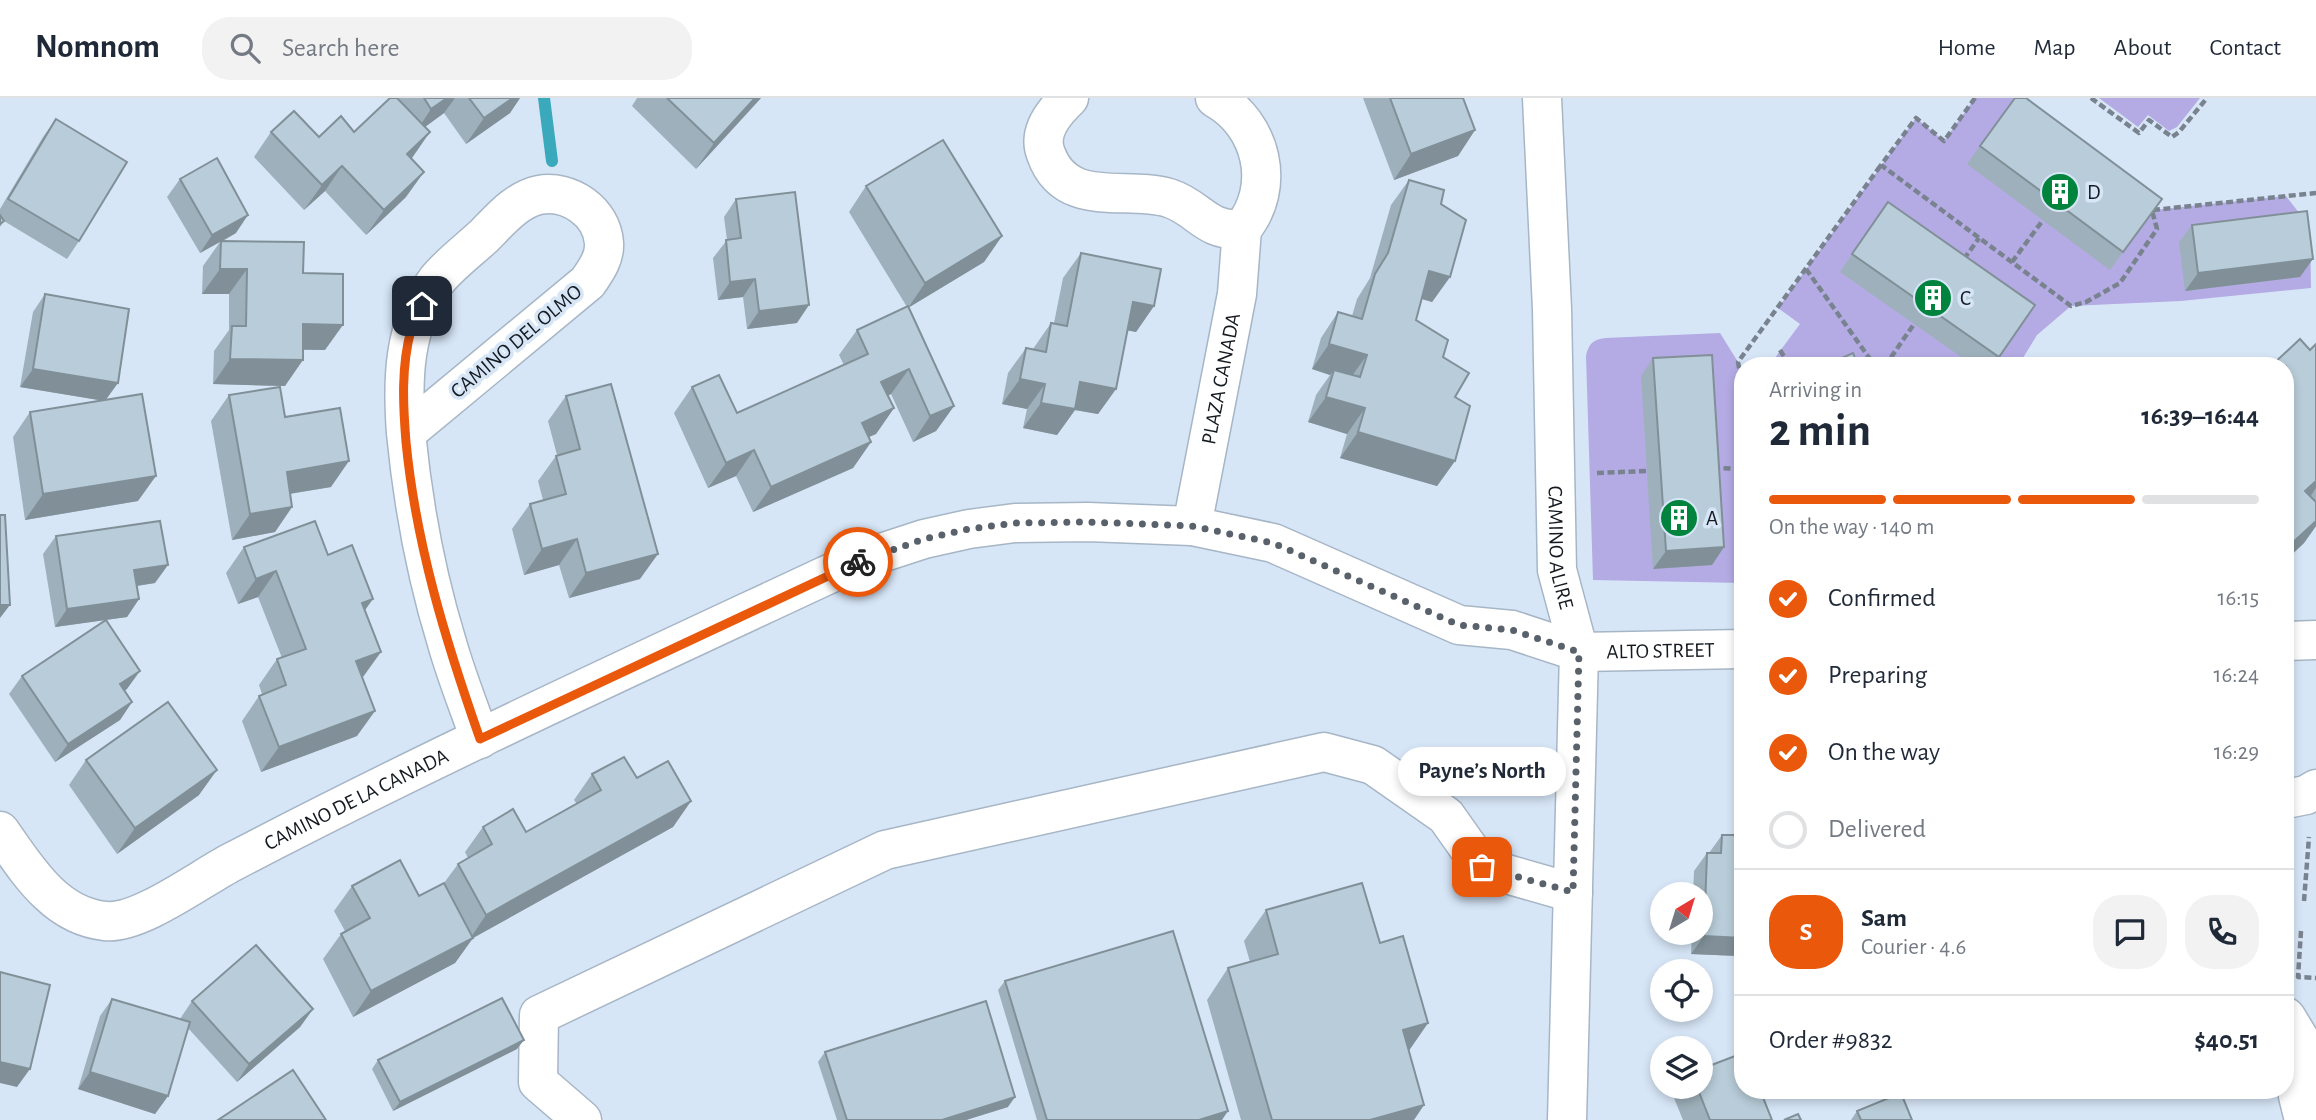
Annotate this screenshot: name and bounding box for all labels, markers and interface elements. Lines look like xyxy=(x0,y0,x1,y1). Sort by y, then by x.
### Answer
search box xyxy=(202,17,692,80)
icon: search xyxy=(226,29,264,67)
text: Nomnom xyxy=(35,31,160,64)
text: Search here xyxy=(282,35,400,61)
text: Home xyxy=(1938,36,1996,60)
text: Map xyxy=(2034,36,2076,60)
text: About xyxy=(2114,36,2171,60)
text: Contact xyxy=(2209,36,2281,60)
building icon: D xyxy=(2039,171,2081,213)
place label: D xyxy=(2087,182,2101,203)
pin xyxy=(392,276,452,336)
building icon: C xyxy=(1912,277,1954,319)
street label: CAMINO DEL OLMO xyxy=(447,281,586,402)
icon: home xyxy=(403,287,441,325)
place label: C xyxy=(1960,288,1971,309)
street label: PLAZA CANADA xyxy=(1198,311,1244,446)
text: Arriving in xyxy=(1769,379,1862,402)
text: 16:39–16:44 xyxy=(2141,403,2259,429)
text: 2 min xyxy=(1769,408,1871,454)
street label: CAMINO ALIRE xyxy=(1544,485,1577,611)
building icon: A xyxy=(1658,497,1700,539)
place label: A xyxy=(1706,508,1718,529)
text: On the way · 140 m xyxy=(1769,516,1934,539)
courier xyxy=(823,527,893,597)
icon: bike xyxy=(839,543,877,581)
icon: check xyxy=(1769,580,1807,618)
text: Confirmed xyxy=(1828,585,1936,611)
text: 16:15 xyxy=(2217,587,2259,610)
street label: ALTO STREET xyxy=(1606,640,1715,662)
icon: check xyxy=(1769,657,1807,695)
text: Preparing xyxy=(1828,662,1927,688)
text: 16:24 xyxy=(2213,664,2259,687)
icon: check xyxy=(1769,734,1807,772)
text: On the way xyxy=(1828,739,1940,765)
text: 16:29 xyxy=(2214,741,2259,764)
street label: CAMINO DE LA CANADA xyxy=(261,745,452,854)
callout: Payne’s North xyxy=(1398,748,1566,797)
text: Payne’s North xyxy=(1418,760,1546,783)
text: Delivered xyxy=(1828,816,1926,842)
pin xyxy=(1452,837,1512,897)
icon: bag xyxy=(1463,848,1501,886)
north arrow xyxy=(1650,882,1713,945)
map controls xyxy=(1650,882,1713,1099)
button: chat xyxy=(2093,895,2167,969)
button: phone xyxy=(2185,895,2259,969)
text: Sam xyxy=(1861,905,1907,931)
text: S xyxy=(1800,919,1812,945)
text: Courier · 4.6 xyxy=(1861,936,1966,959)
button: locate xyxy=(1650,959,1713,1022)
text: Order #9832 xyxy=(1769,1027,1893,1053)
text: $40.51 xyxy=(2194,1027,2259,1053)
button: layers xyxy=(1650,1036,1713,1099)

